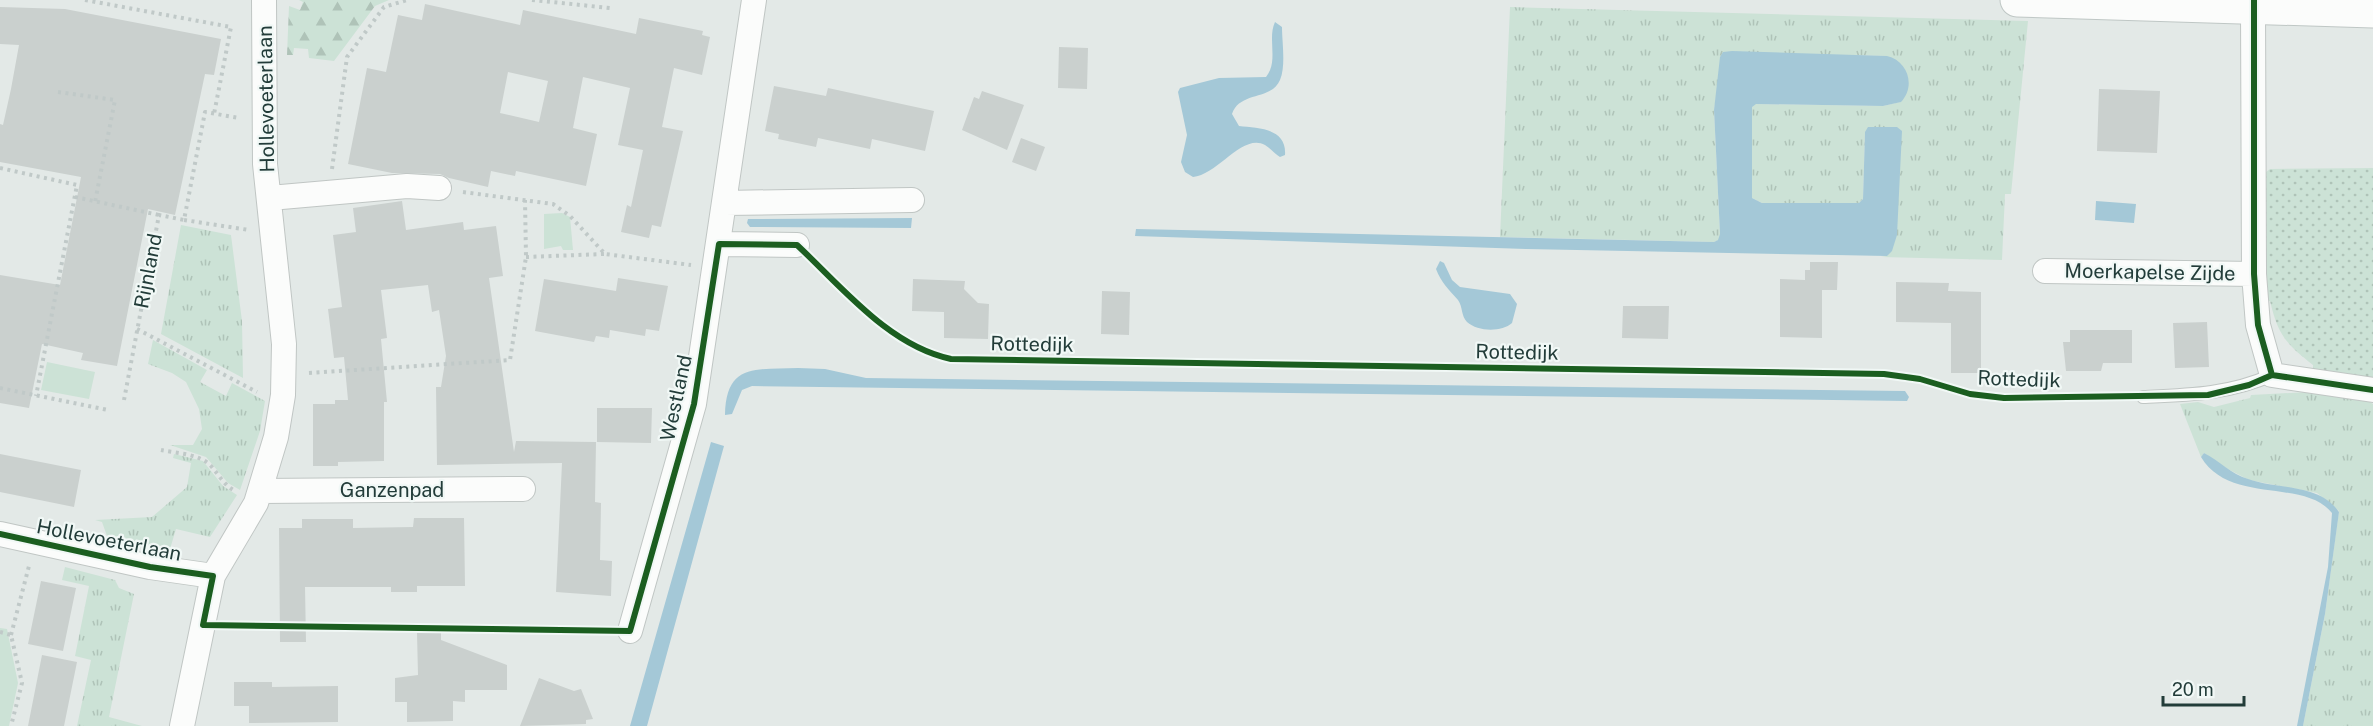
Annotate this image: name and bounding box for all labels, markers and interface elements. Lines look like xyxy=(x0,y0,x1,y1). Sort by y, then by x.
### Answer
street label: Hollevoeterlaan xyxy=(253,25,279,173)
street label: Rijnland xyxy=(129,232,167,310)
street label: Moerkapelse Zijde xyxy=(2064,259,2236,285)
street label: Rottedijk xyxy=(990,331,1074,357)
street label: Rottedijk xyxy=(1475,339,1559,365)
street label: Westland xyxy=(655,353,697,443)
street label: Rottedijk xyxy=(1977,366,2061,392)
street label: Ganzenpad xyxy=(340,478,444,502)
street label: Hollevoeterlaan xyxy=(34,514,184,566)
scale bar xyxy=(2163,669,2244,707)
text: 20 m xyxy=(2172,679,2214,700)

